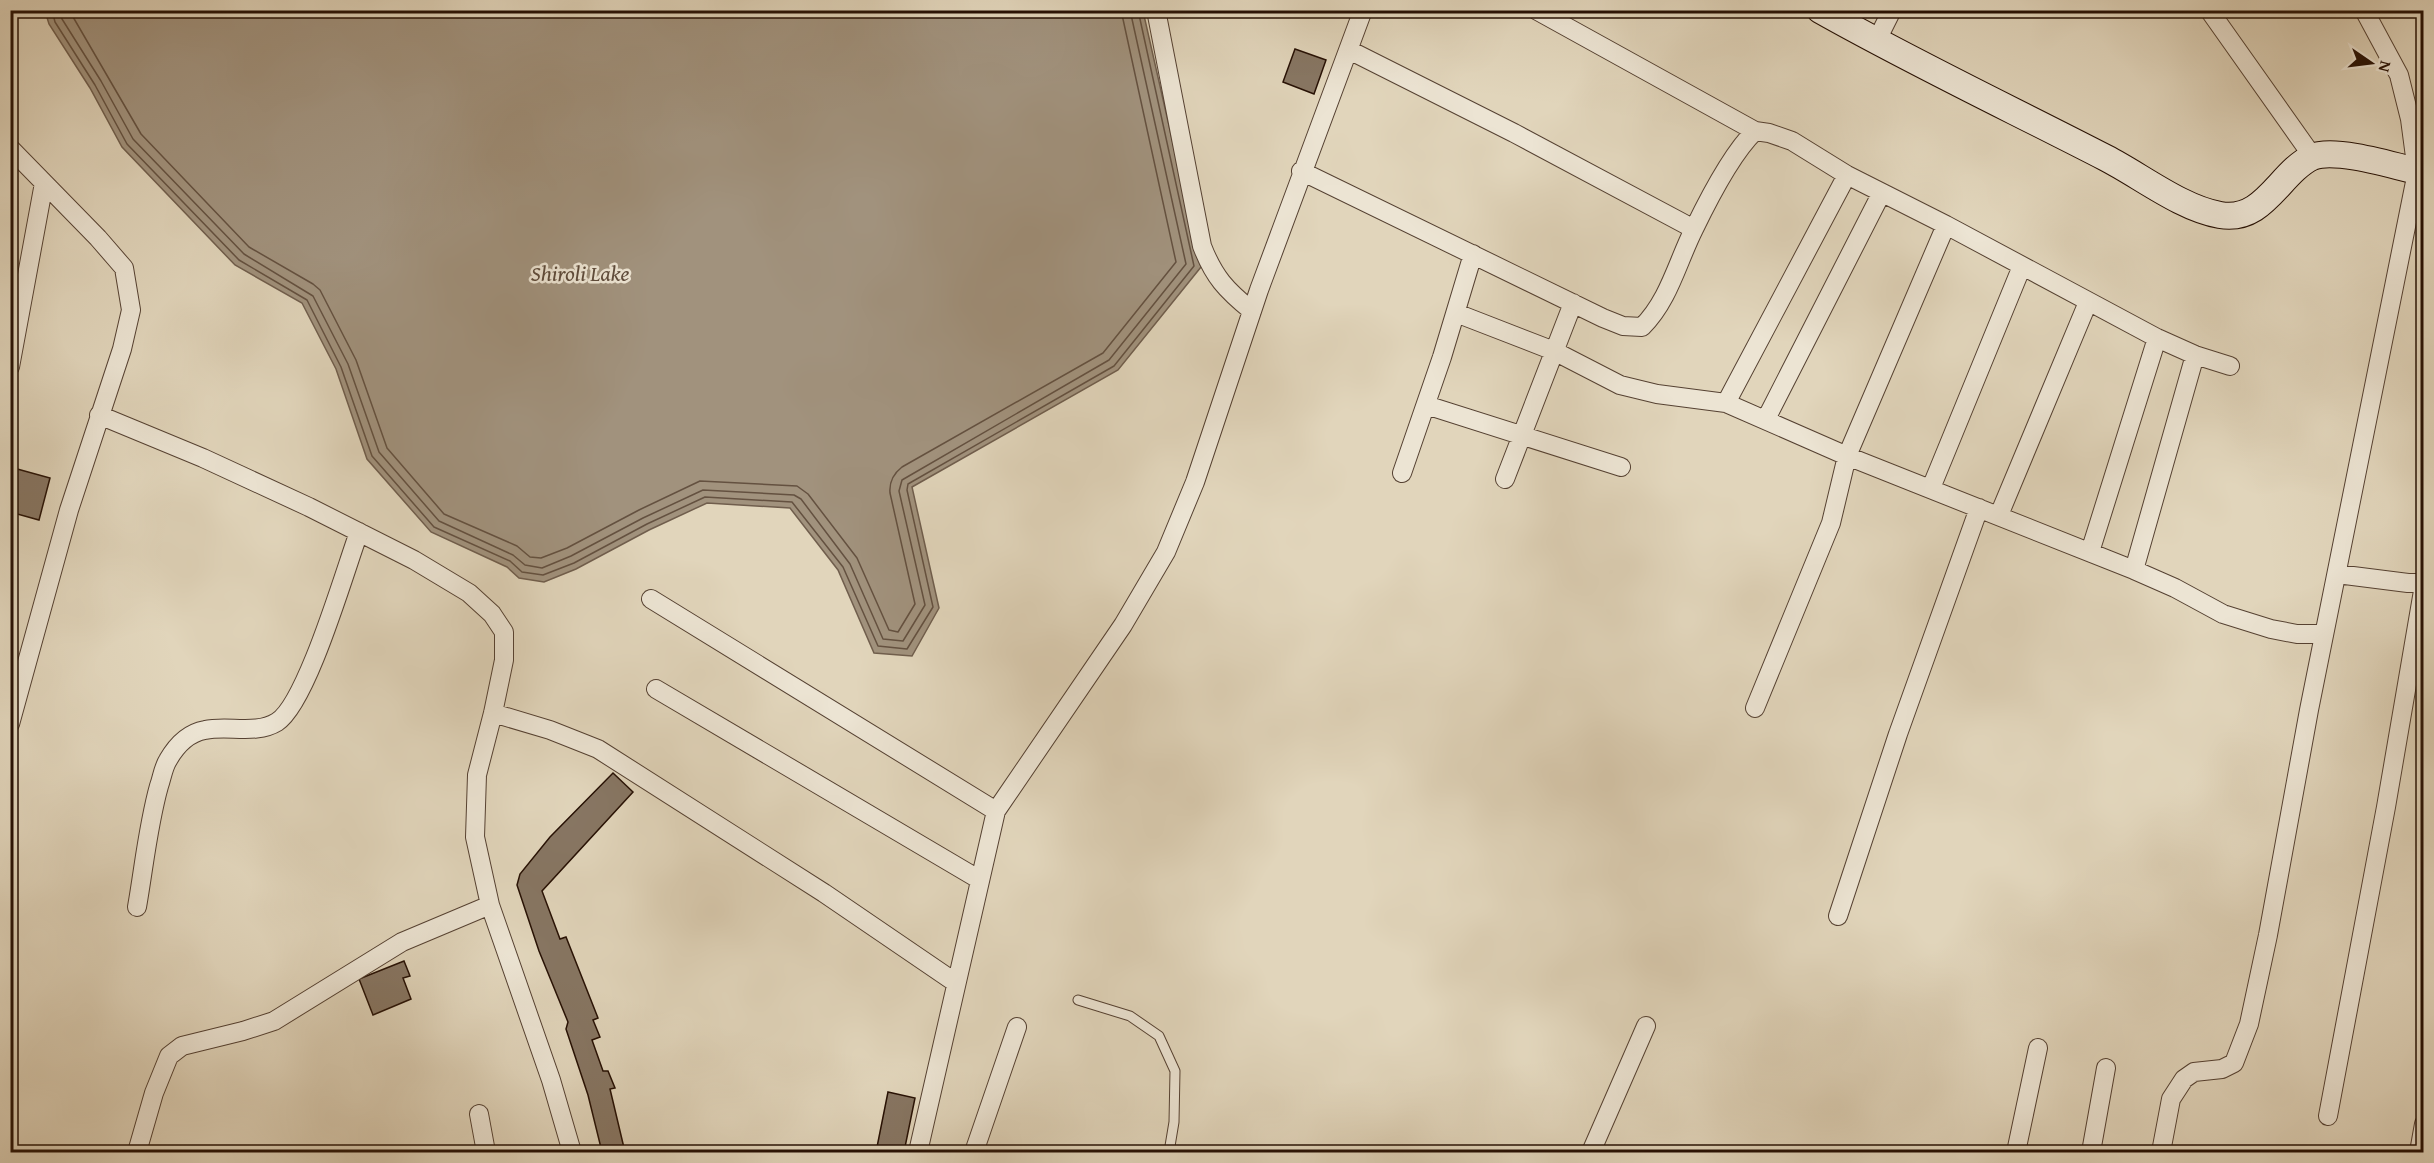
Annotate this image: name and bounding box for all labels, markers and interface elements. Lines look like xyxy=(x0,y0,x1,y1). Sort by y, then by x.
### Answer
north arrow xyxy=(2341,33,2401,93)
text: N xyxy=(2373,59,2398,75)
water label: Shiroli Lake xyxy=(531,257,629,289)

